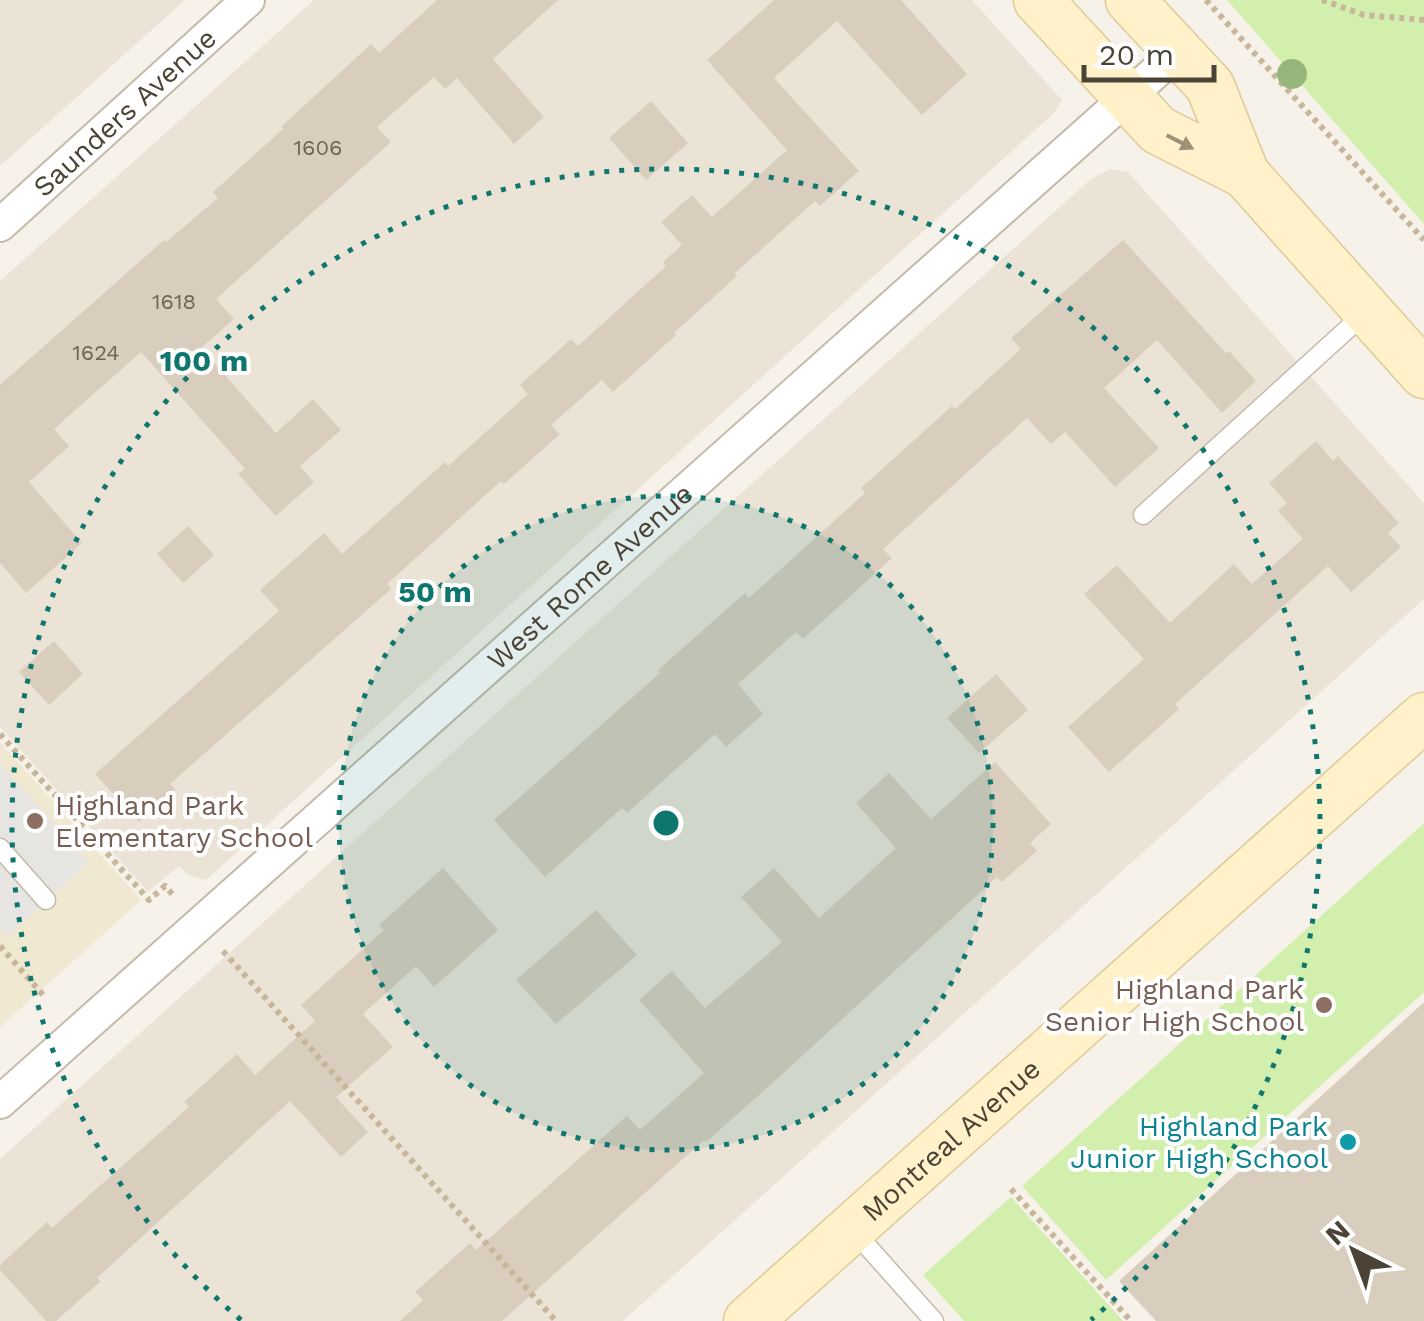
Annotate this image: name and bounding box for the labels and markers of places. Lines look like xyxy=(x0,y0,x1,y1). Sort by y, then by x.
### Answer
place label: Highland Park Elementary School xyxy=(55,789,313,854)
centre of rings xyxy=(648,805,684,841)
marker: Highland Park Elementary School xyxy=(24,810,46,832)
place label: Highland Park Senior High School xyxy=(1045,973,1304,1038)
marker: Highland Park Senior High School xyxy=(1313,994,1335,1016)
place label: Highland Park Junior High School xyxy=(1070,1110,1328,1175)
marker: Highland Park Junior High School xyxy=(1337,1131,1359,1153)

